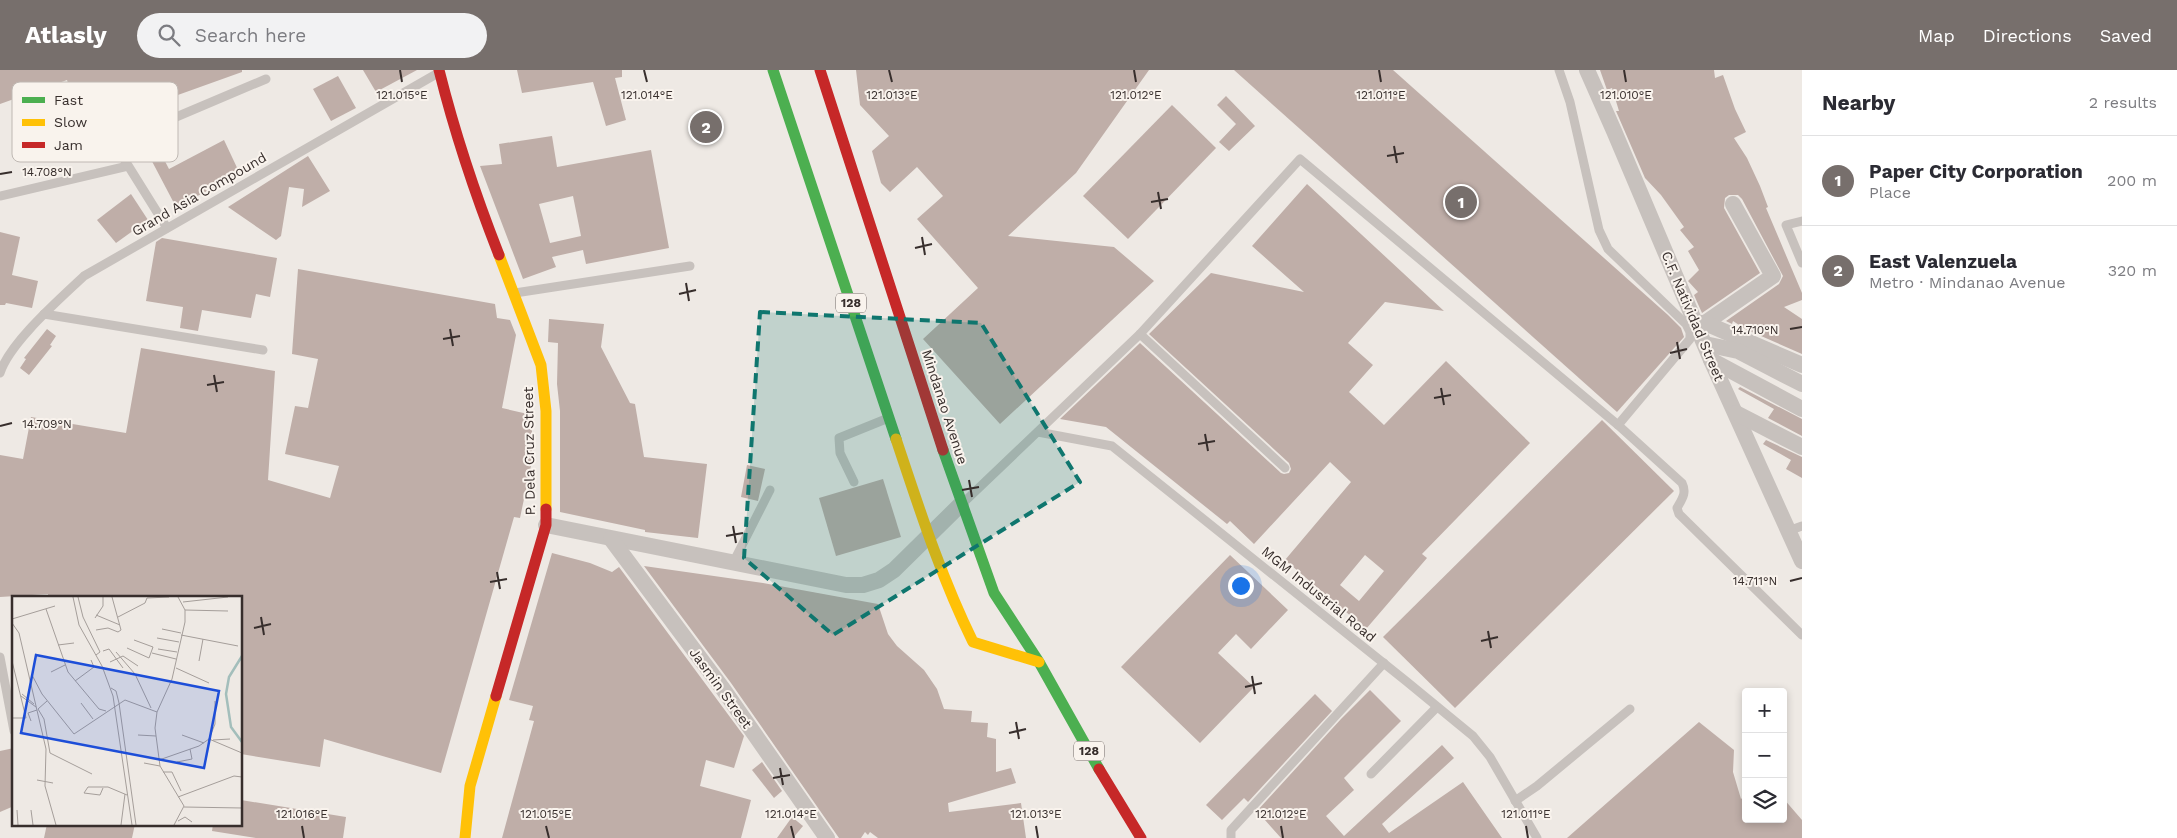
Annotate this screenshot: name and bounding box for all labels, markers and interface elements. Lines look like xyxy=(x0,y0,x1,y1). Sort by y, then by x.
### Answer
search box xyxy=(137,13,487,58)
text: Atlasly xyxy=(25,21,107,49)
icon: search xyxy=(155,21,183,49)
text: Search here xyxy=(195,24,306,47)
text: Map xyxy=(1918,25,1955,46)
text: Directions xyxy=(1983,25,2072,46)
text: Saved xyxy=(2100,25,2152,46)
legend xyxy=(12,82,178,162)
text: 121.015°E xyxy=(376,88,428,102)
text: 121.014°E xyxy=(621,88,673,102)
text: 121.013°E xyxy=(866,88,918,102)
text: 121.012°E xyxy=(1110,88,1162,102)
text: 121.011°E xyxy=(1356,88,1406,102)
text: 121.010°E xyxy=(1600,88,1652,102)
text: Nearby xyxy=(1822,90,1895,115)
text: Fast xyxy=(54,92,83,108)
text: 2 results xyxy=(2089,93,2157,112)
pin: 2 xyxy=(690,108,722,146)
text: Slow xyxy=(54,114,87,130)
text: Jam xyxy=(54,137,83,153)
street label: Grand Asia Compound xyxy=(129,149,269,239)
text: Paper City Corporation xyxy=(1869,160,2083,183)
text: 14.708°N xyxy=(22,165,72,179)
text: 1 xyxy=(1835,171,1841,190)
text: 200 m xyxy=(2107,171,2157,190)
pin: 1 xyxy=(1445,183,1477,221)
text: Place xyxy=(1869,183,1911,202)
street label: C.F. Natividad Street xyxy=(1658,249,1728,383)
text: East Valenzuela xyxy=(1869,250,2017,273)
text: 2 xyxy=(1833,261,1843,280)
text: 320 m xyxy=(2108,261,2157,280)
text: Metro · Mindanao Avenue xyxy=(1869,273,2066,292)
road number: 128 xyxy=(836,294,866,312)
text: 14.710°N xyxy=(1731,323,1779,337)
street label: Mindanao Avenue xyxy=(919,348,971,466)
street label: P. Dela Cruz Street xyxy=(520,386,538,515)
text: 14.709°N xyxy=(22,417,72,431)
street label: MGM Industrial Road xyxy=(1259,543,1379,645)
your location xyxy=(1228,573,1254,599)
text: 14.711°N xyxy=(1733,574,1777,588)
inset map xyxy=(12,596,242,826)
street label: Jasmin Street xyxy=(686,645,756,731)
map controls xyxy=(1742,688,1787,823)
button: + xyxy=(1742,688,1787,733)
button: − xyxy=(1742,733,1787,778)
road number: 128 xyxy=(1074,741,1104,760)
button: layers xyxy=(1742,778,1787,823)
text: 121.016°E xyxy=(276,807,328,821)
text: 121.015°E xyxy=(520,807,572,821)
text: 121.014°E xyxy=(765,807,817,821)
text: 121.013°E xyxy=(1010,807,1062,821)
text: 121.012°E xyxy=(1255,807,1307,821)
text: 121.011°E xyxy=(1501,807,1551,821)

